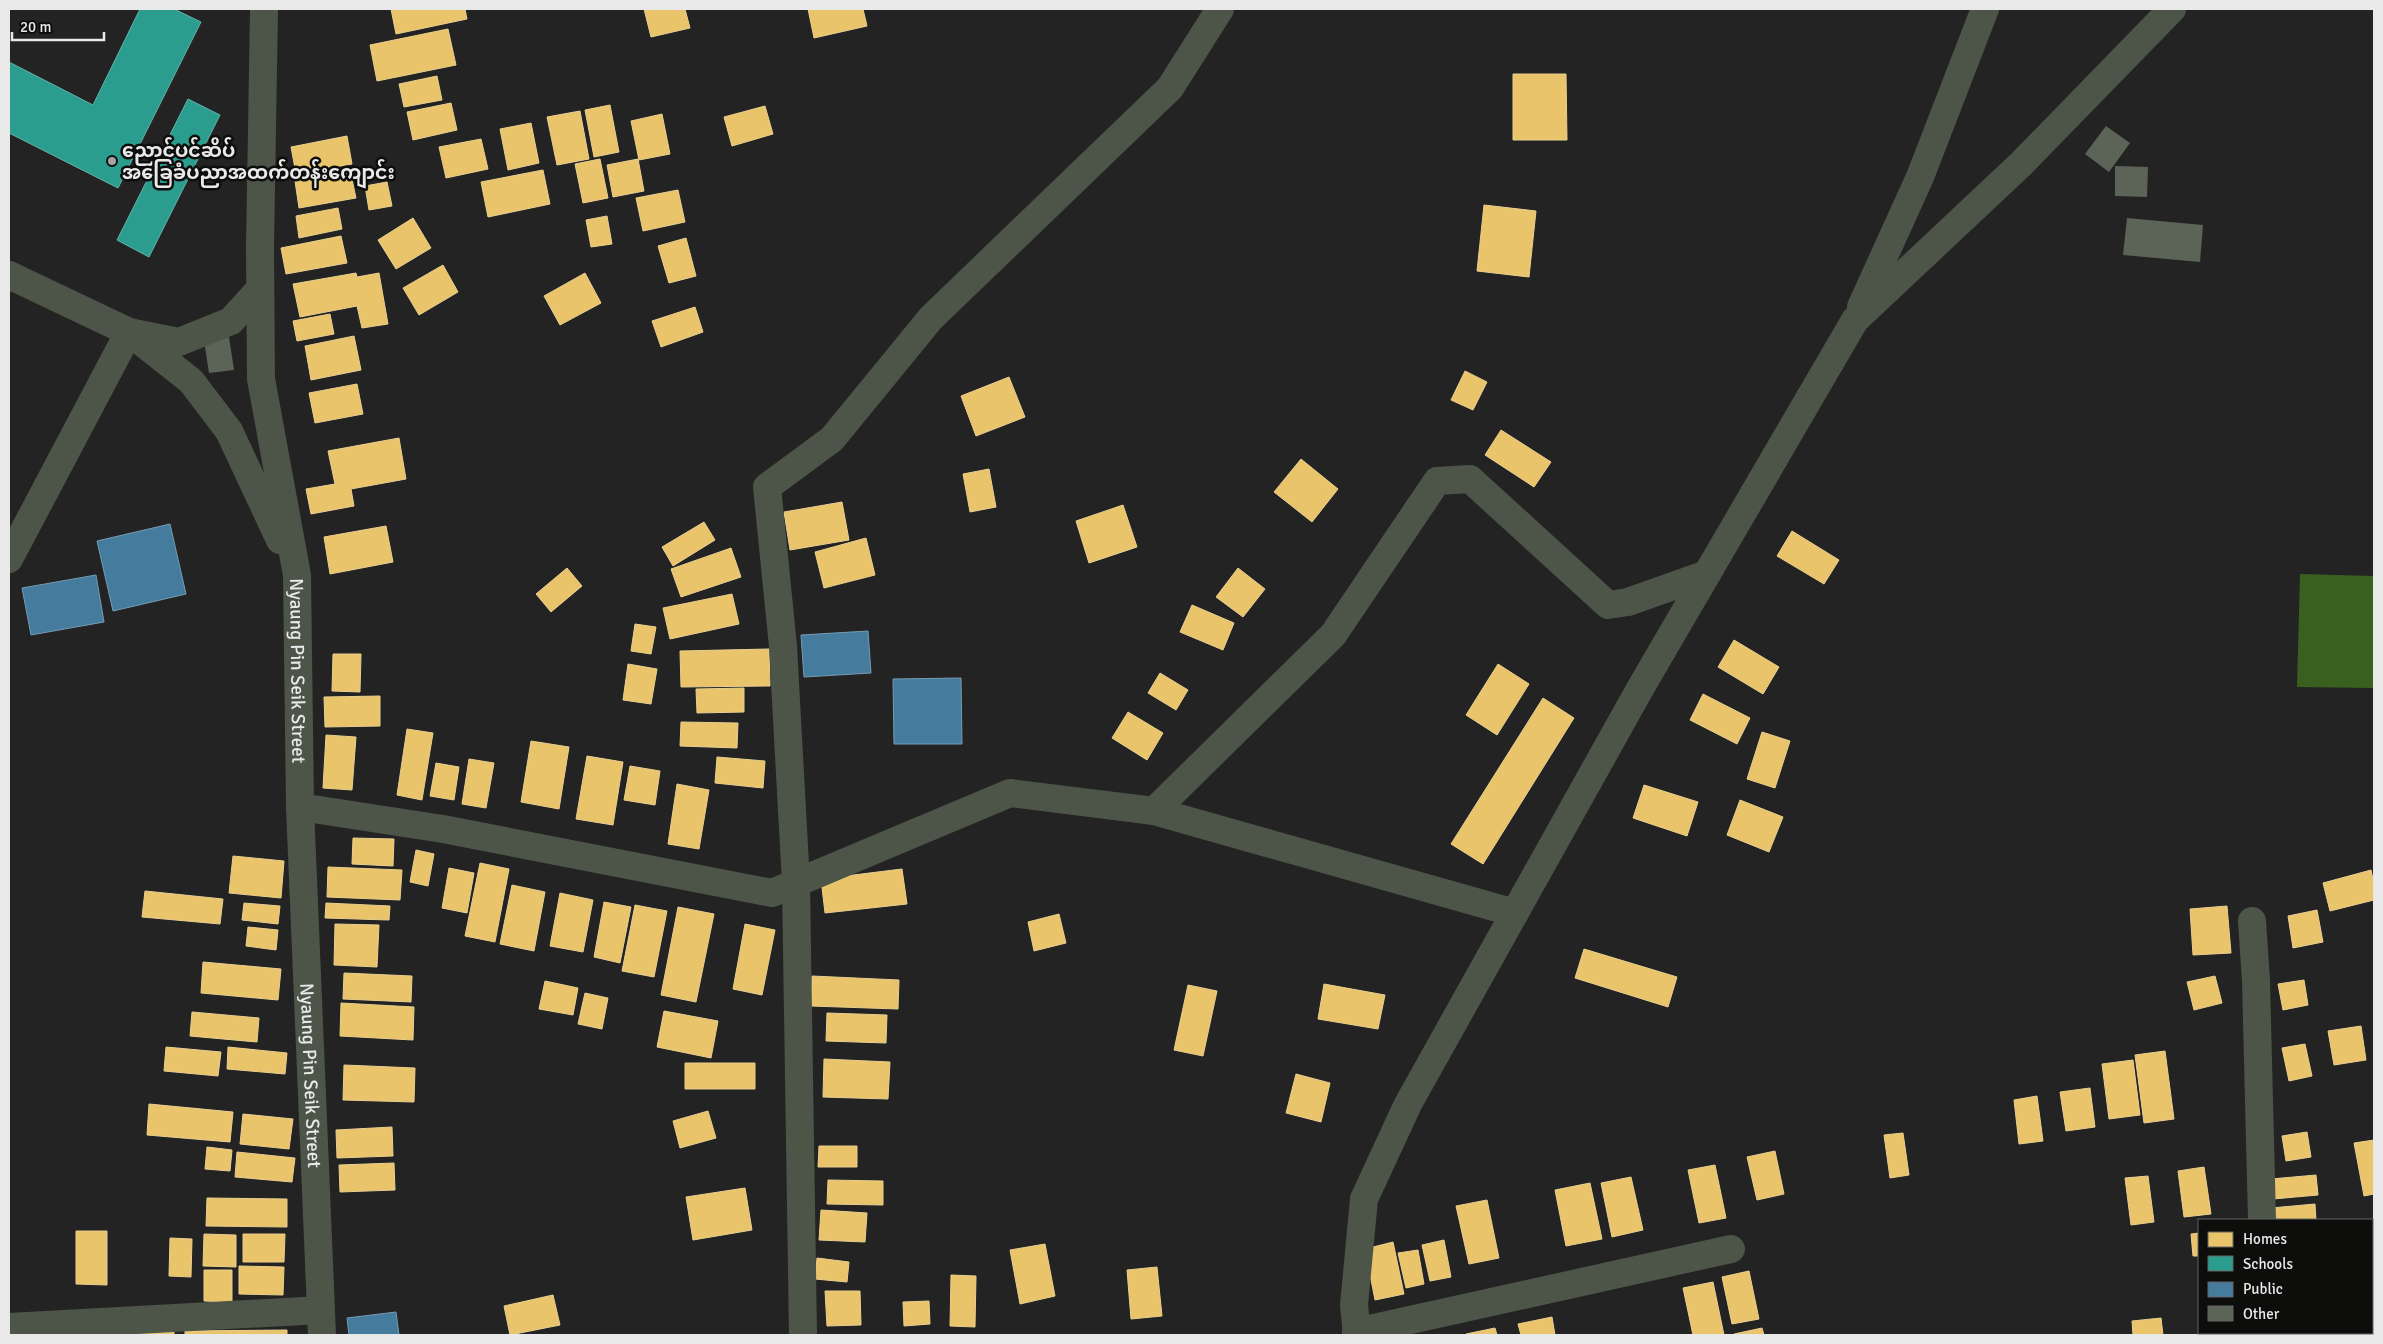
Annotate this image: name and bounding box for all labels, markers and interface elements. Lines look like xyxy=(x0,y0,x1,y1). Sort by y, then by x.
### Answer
scale bar xyxy=(12,10,105,42)
text: 20 m xyxy=(20,18,51,36)
place label: ညောင်ပင်ဆိပ် အခြေခံပညာအထက်တန်းကျောင်း xyxy=(122,137,395,189)
marker: ညောင်ပင်ဆိပ် အခြေခံပညာအထက်တန်းကျောင်း xyxy=(106,155,118,167)
street label: Nyaung Pin Seik Street xyxy=(284,578,310,764)
street label: Nyaung Pin Seik Street xyxy=(294,982,326,1169)
legend xyxy=(2198,1219,2373,1334)
text: Homes xyxy=(2243,1230,2287,1248)
text: Schools xyxy=(2243,1255,2294,1273)
text: Public xyxy=(2243,1280,2283,1298)
text: Other xyxy=(2243,1305,2280,1323)

